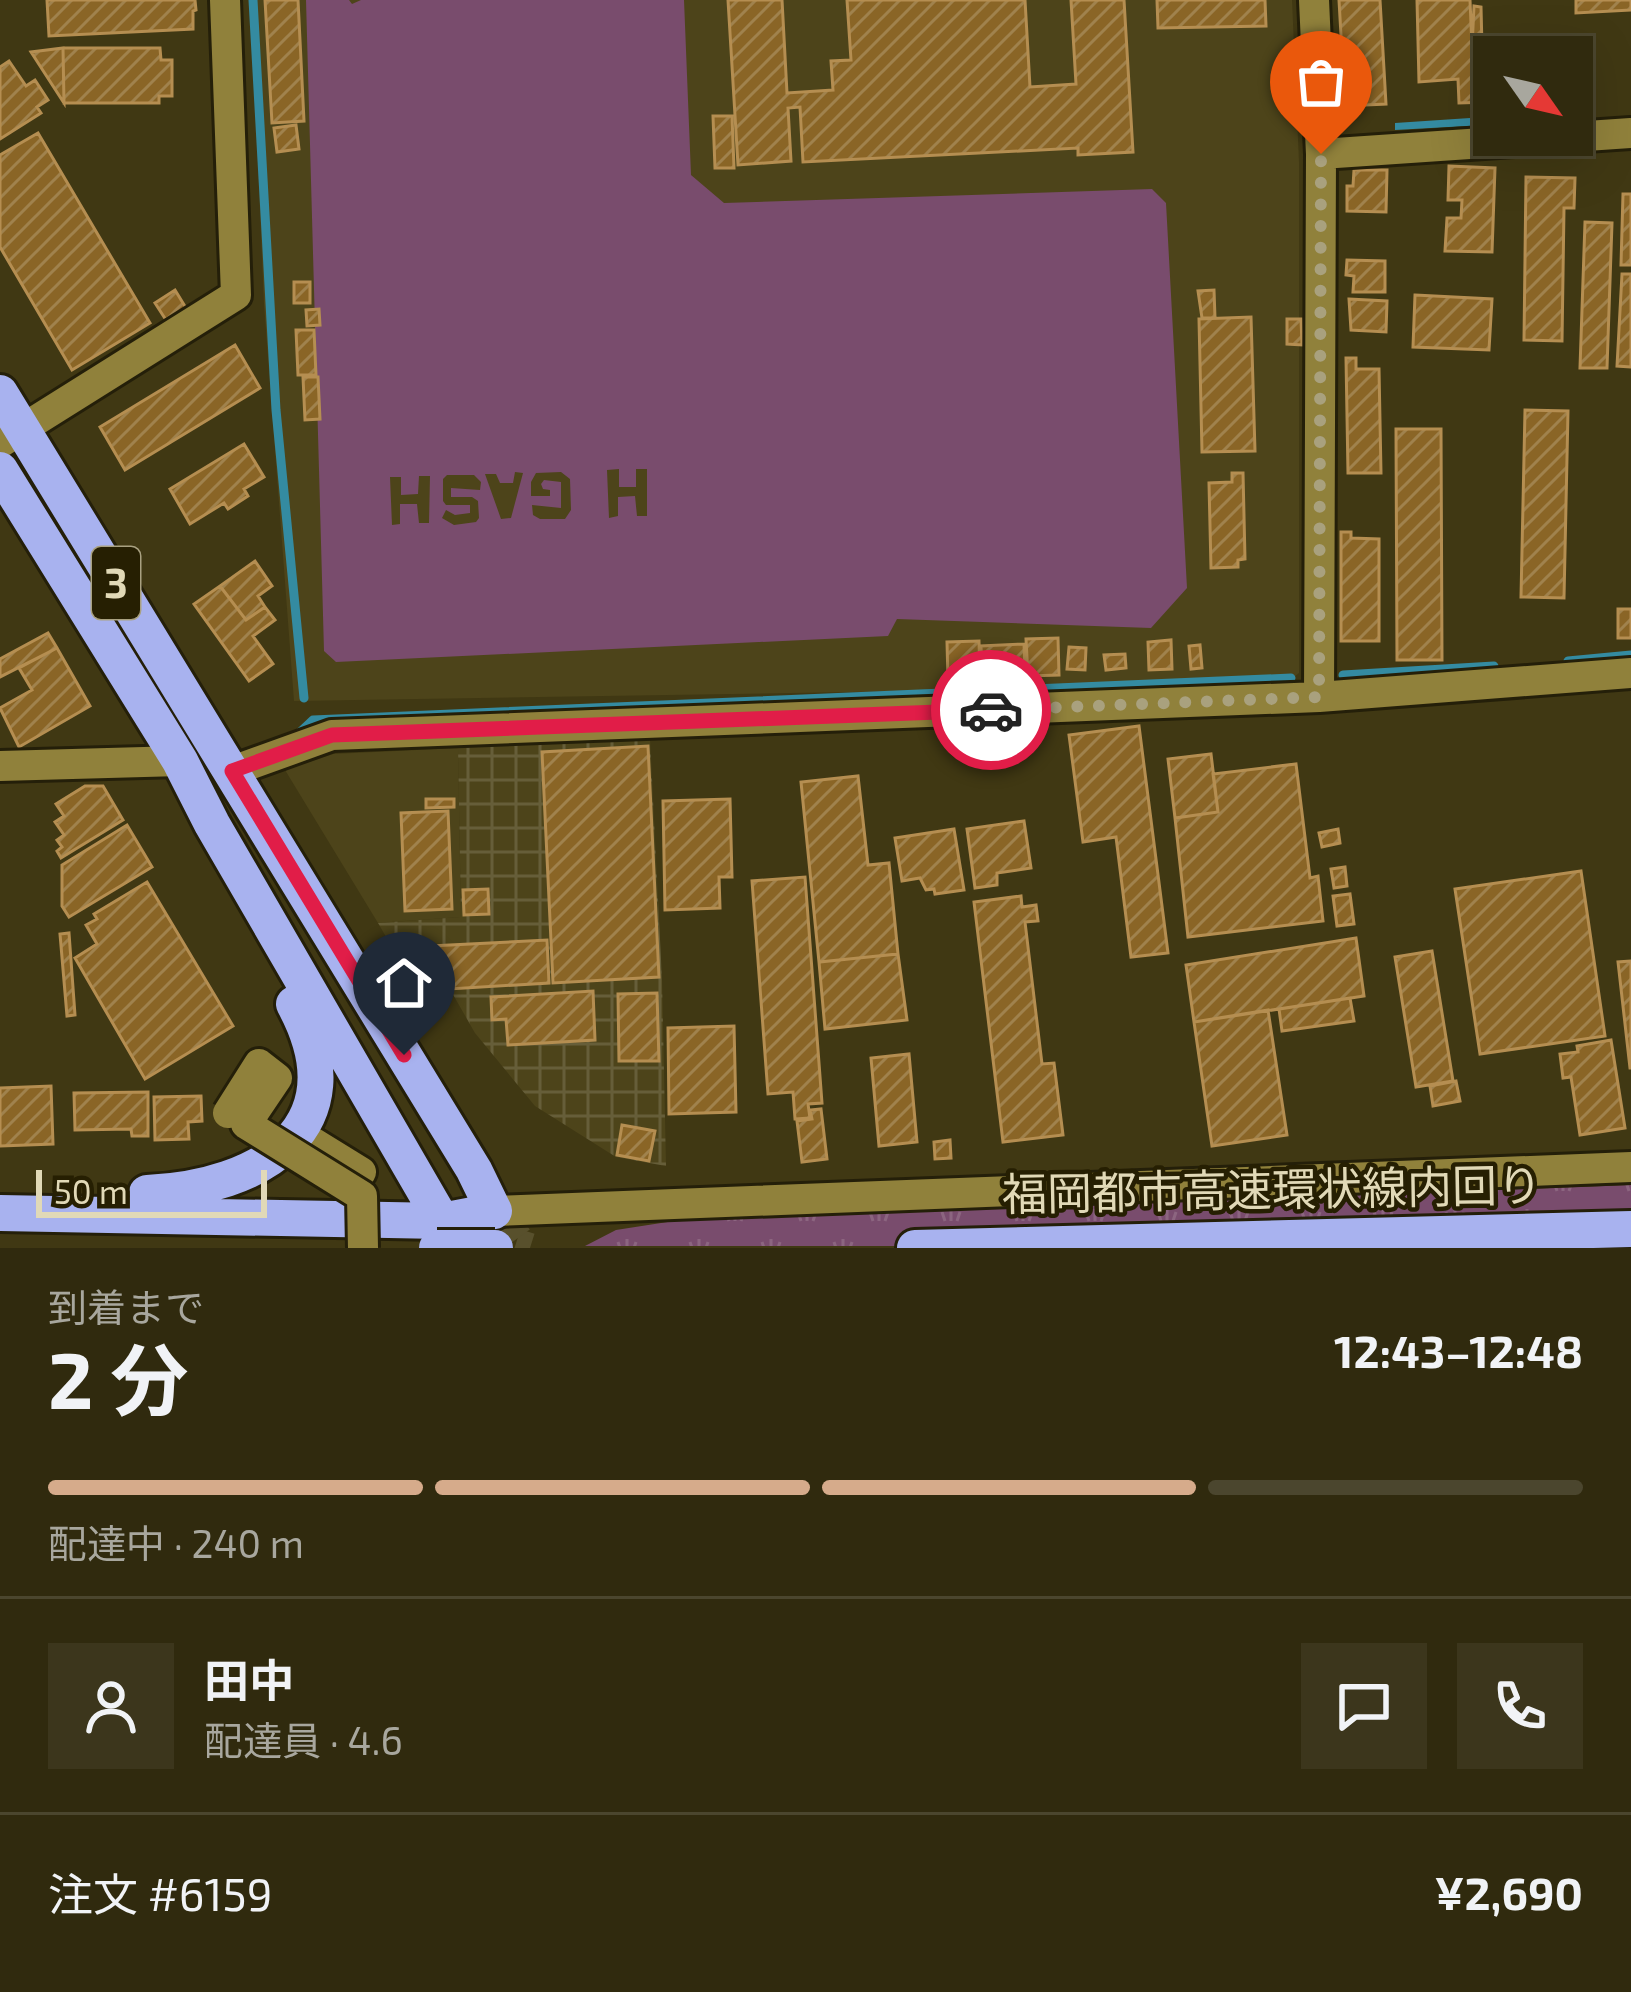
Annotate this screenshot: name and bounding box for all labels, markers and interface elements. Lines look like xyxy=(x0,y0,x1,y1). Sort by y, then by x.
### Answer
pin xyxy=(1270,31,1372,154)
north arrow xyxy=(1473,36,1593,156)
map controls xyxy=(1473,36,1593,156)
icon: bag xyxy=(1288,49,1354,115)
road number: 3 xyxy=(92,547,140,619)
courier xyxy=(931,650,1051,770)
icon: car xyxy=(958,677,1024,743)
pin xyxy=(353,932,455,1055)
icon: home xyxy=(371,950,437,1016)
street label: 福岡都市高速環状線内回り xyxy=(1002,1156,1542,1220)
scale bar xyxy=(36,1164,267,1217)
text: 50 m xyxy=(54,1171,128,1211)
text: 到着まで xyxy=(48,1283,204,1330)
text: 12:43–12:48 xyxy=(1334,1323,1583,1377)
text: 2 分 xyxy=(48,1331,188,1425)
text: 配達中 · 240 m xyxy=(48,1519,304,1566)
button: person xyxy=(48,1643,174,1769)
button: chat xyxy=(1301,1643,1427,1769)
button: phone xyxy=(1457,1643,1583,1769)
text: 田中 xyxy=(204,1652,294,1706)
text: 配達員 · 4.6 xyxy=(204,1716,403,1763)
text: ¥2,690 xyxy=(1435,1865,1583,1919)
text: 注文 #6159 xyxy=(48,1866,272,1920)

